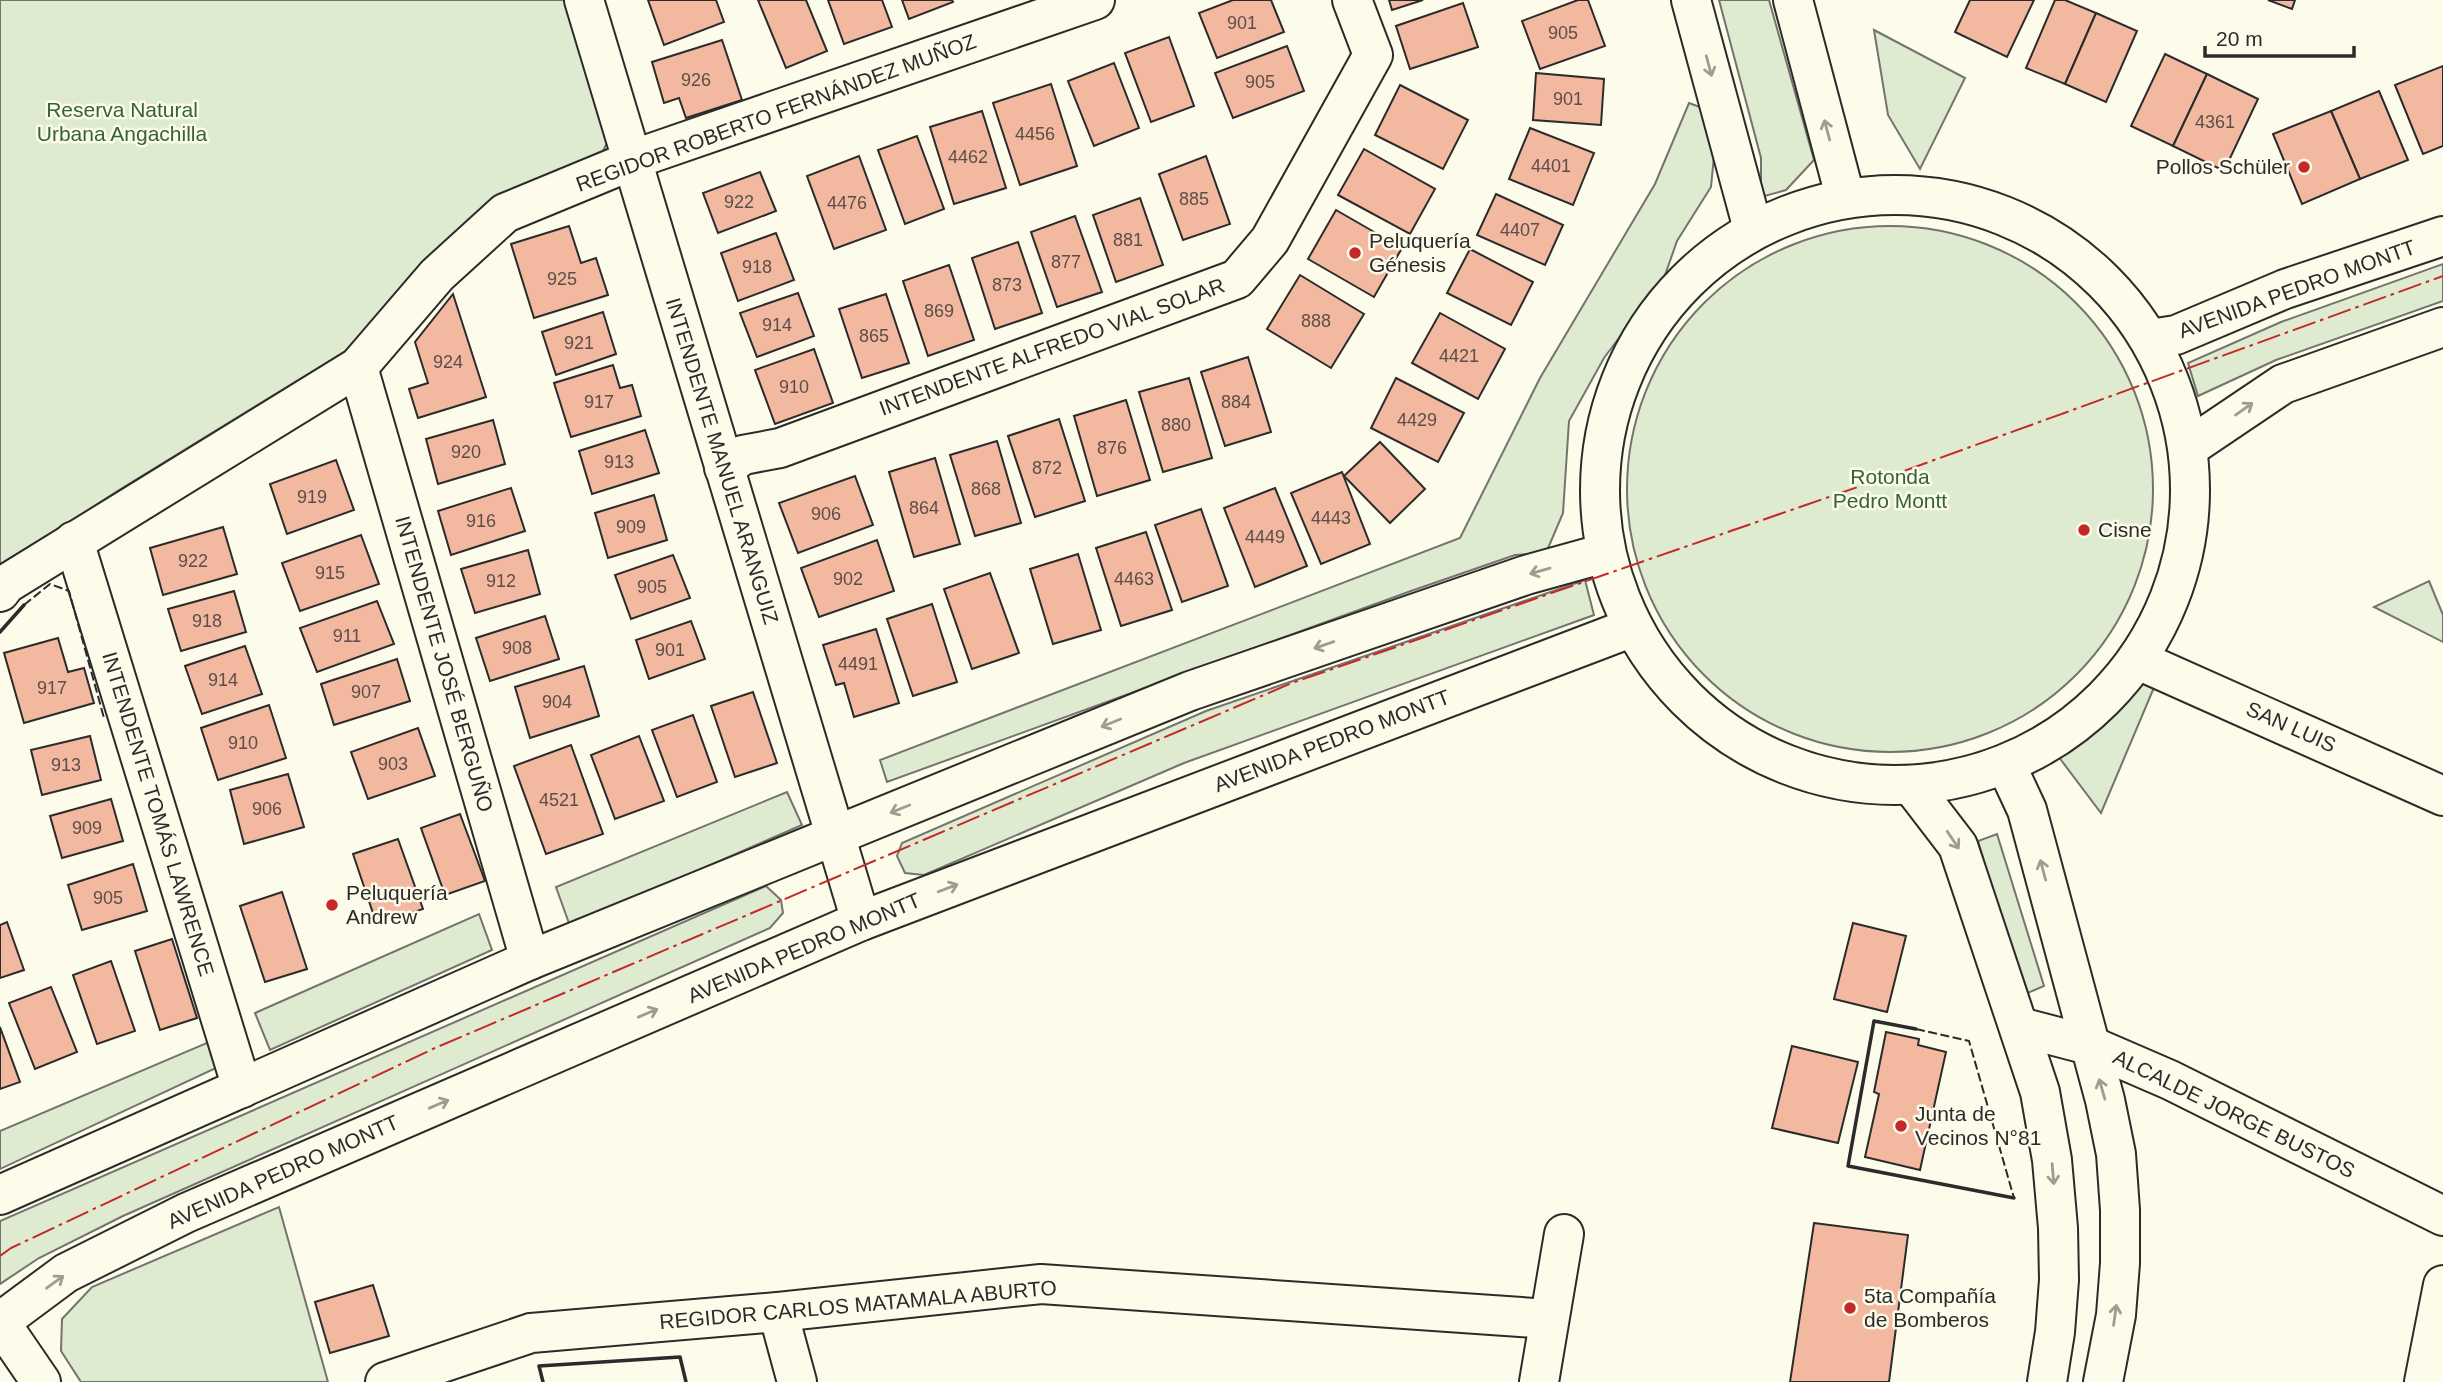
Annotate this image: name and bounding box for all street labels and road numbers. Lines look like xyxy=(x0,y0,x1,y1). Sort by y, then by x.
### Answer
street label: REGIDOR ROBERTO FERNÁNDEZ MUÑOZ xyxy=(573,29,979,196)
street label: AVENIDA PEDRO MONTT xyxy=(2175,235,2419,342)
street label: INTENDENTE ALFREDO VIAL SOLAR xyxy=(876,273,1228,420)
street label: INTENDENTE MANUEL ARANGUIZ xyxy=(662,295,783,627)
street label: INTENDENTE JOSÉ BERGUÑO xyxy=(391,513,498,815)
street label: INTENDENTE TOMÁS LAWRENCE xyxy=(98,649,219,979)
street label: AVENIDA PEDRO MONTT xyxy=(1211,685,1453,796)
street label: SAN LUIS xyxy=(2243,697,2340,757)
street label: AVENIDA PEDRO MONTT xyxy=(684,888,924,1007)
street label: ALCALDE JORGE BUSTOS xyxy=(2110,1045,2359,1182)
street label: AVENIDA PEDRO MONTT xyxy=(164,1110,402,1233)
street label: REGIDOR CARLOS MATAMALA ABURTO xyxy=(658,1276,1058,1333)

